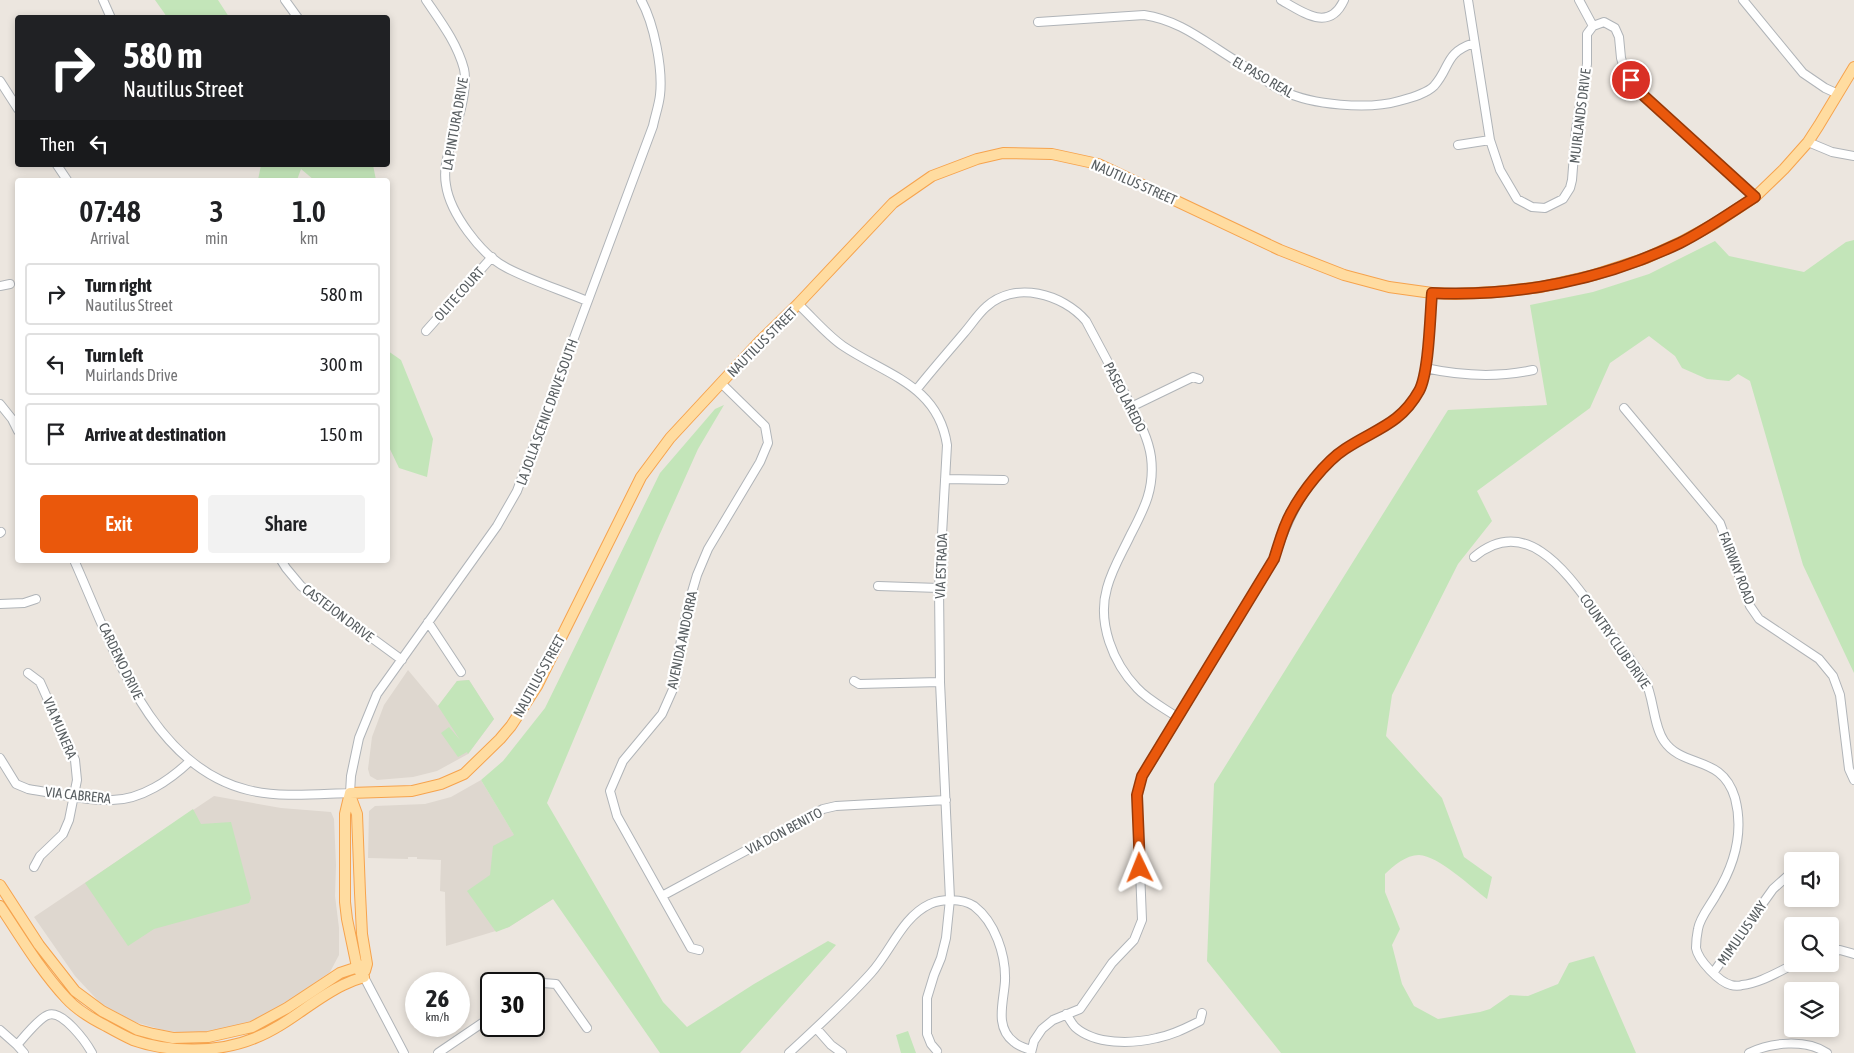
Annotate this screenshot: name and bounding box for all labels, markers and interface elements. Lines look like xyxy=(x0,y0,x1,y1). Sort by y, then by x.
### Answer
icon: right xyxy=(40,35,105,100)
text: 580 m xyxy=(123,35,202,75)
street label: EL PASO REAL xyxy=(1230,53,1297,101)
pin xyxy=(1610,59,1652,101)
icon: arrive xyxy=(1617,66,1645,94)
street label: MUIRLANDS DRIVE xyxy=(1566,68,1594,164)
text: Nautilus Street xyxy=(123,76,244,102)
street label: LA PINTURA DRIVE xyxy=(439,76,471,172)
icon: left xyxy=(85,130,113,158)
text: Then xyxy=(40,133,75,155)
street label: NAUTILUS STREET xyxy=(1089,156,1179,208)
text: 07:48 xyxy=(79,194,141,228)
text: 3 xyxy=(210,194,224,228)
text: 1.0 xyxy=(292,194,326,228)
text: Arrival xyxy=(91,229,130,247)
text: min xyxy=(205,229,228,247)
text: km xyxy=(300,229,318,247)
street label: OLITE COURT xyxy=(431,264,487,324)
text: Turn right xyxy=(85,274,152,296)
icon: right xyxy=(42,280,70,308)
text: 580 m xyxy=(320,283,363,305)
text: Nautilus Street xyxy=(85,296,173,314)
street label: NAUTILUS STREET xyxy=(724,304,800,380)
street label: LA JOLLA SCENIC DRIVE SOUTH xyxy=(513,337,581,487)
text: Turn left xyxy=(85,344,143,366)
icon: left xyxy=(42,350,70,378)
text: 300 m xyxy=(320,353,363,375)
street label: PASEO LAREDO xyxy=(1101,359,1149,435)
text: Muirlands Drive xyxy=(85,366,178,384)
icon: arrive xyxy=(42,420,70,448)
text: Arrive at destination xyxy=(85,423,226,445)
text: 150 m xyxy=(320,423,363,445)
button: Exit xyxy=(40,495,198,553)
button: Share xyxy=(208,495,365,553)
street label: FAIRWAY ROAD xyxy=(1716,529,1758,607)
street label: VIA ESTRADA xyxy=(932,533,950,599)
street label: CASTEJON DRIVE xyxy=(299,581,377,645)
street label: AVENIDA ANDORRA xyxy=(664,589,700,691)
street label: COUNTRY CLUB DRIVE xyxy=(1576,591,1654,691)
street label: CARDENO DRIVE xyxy=(95,620,147,702)
street label: NAUTILUS STREET xyxy=(510,632,568,720)
street label: VIA MUNERA xyxy=(40,695,80,761)
street label: VIA CABRERA xyxy=(44,784,112,806)
street label: VIA DON BENITO xyxy=(743,804,825,858)
position arrow xyxy=(1113,841,1165,893)
map controls xyxy=(1784,852,1839,1037)
button: sound xyxy=(1784,852,1839,907)
street label: MIMULUS WAY xyxy=(1714,897,1770,968)
button: search xyxy=(1784,917,1839,972)
speed limit sign: 30 xyxy=(480,972,545,1037)
button: layers xyxy=(1784,982,1839,1037)
text: 26 xyxy=(426,984,449,1012)
text: km/h xyxy=(426,1010,449,1024)

